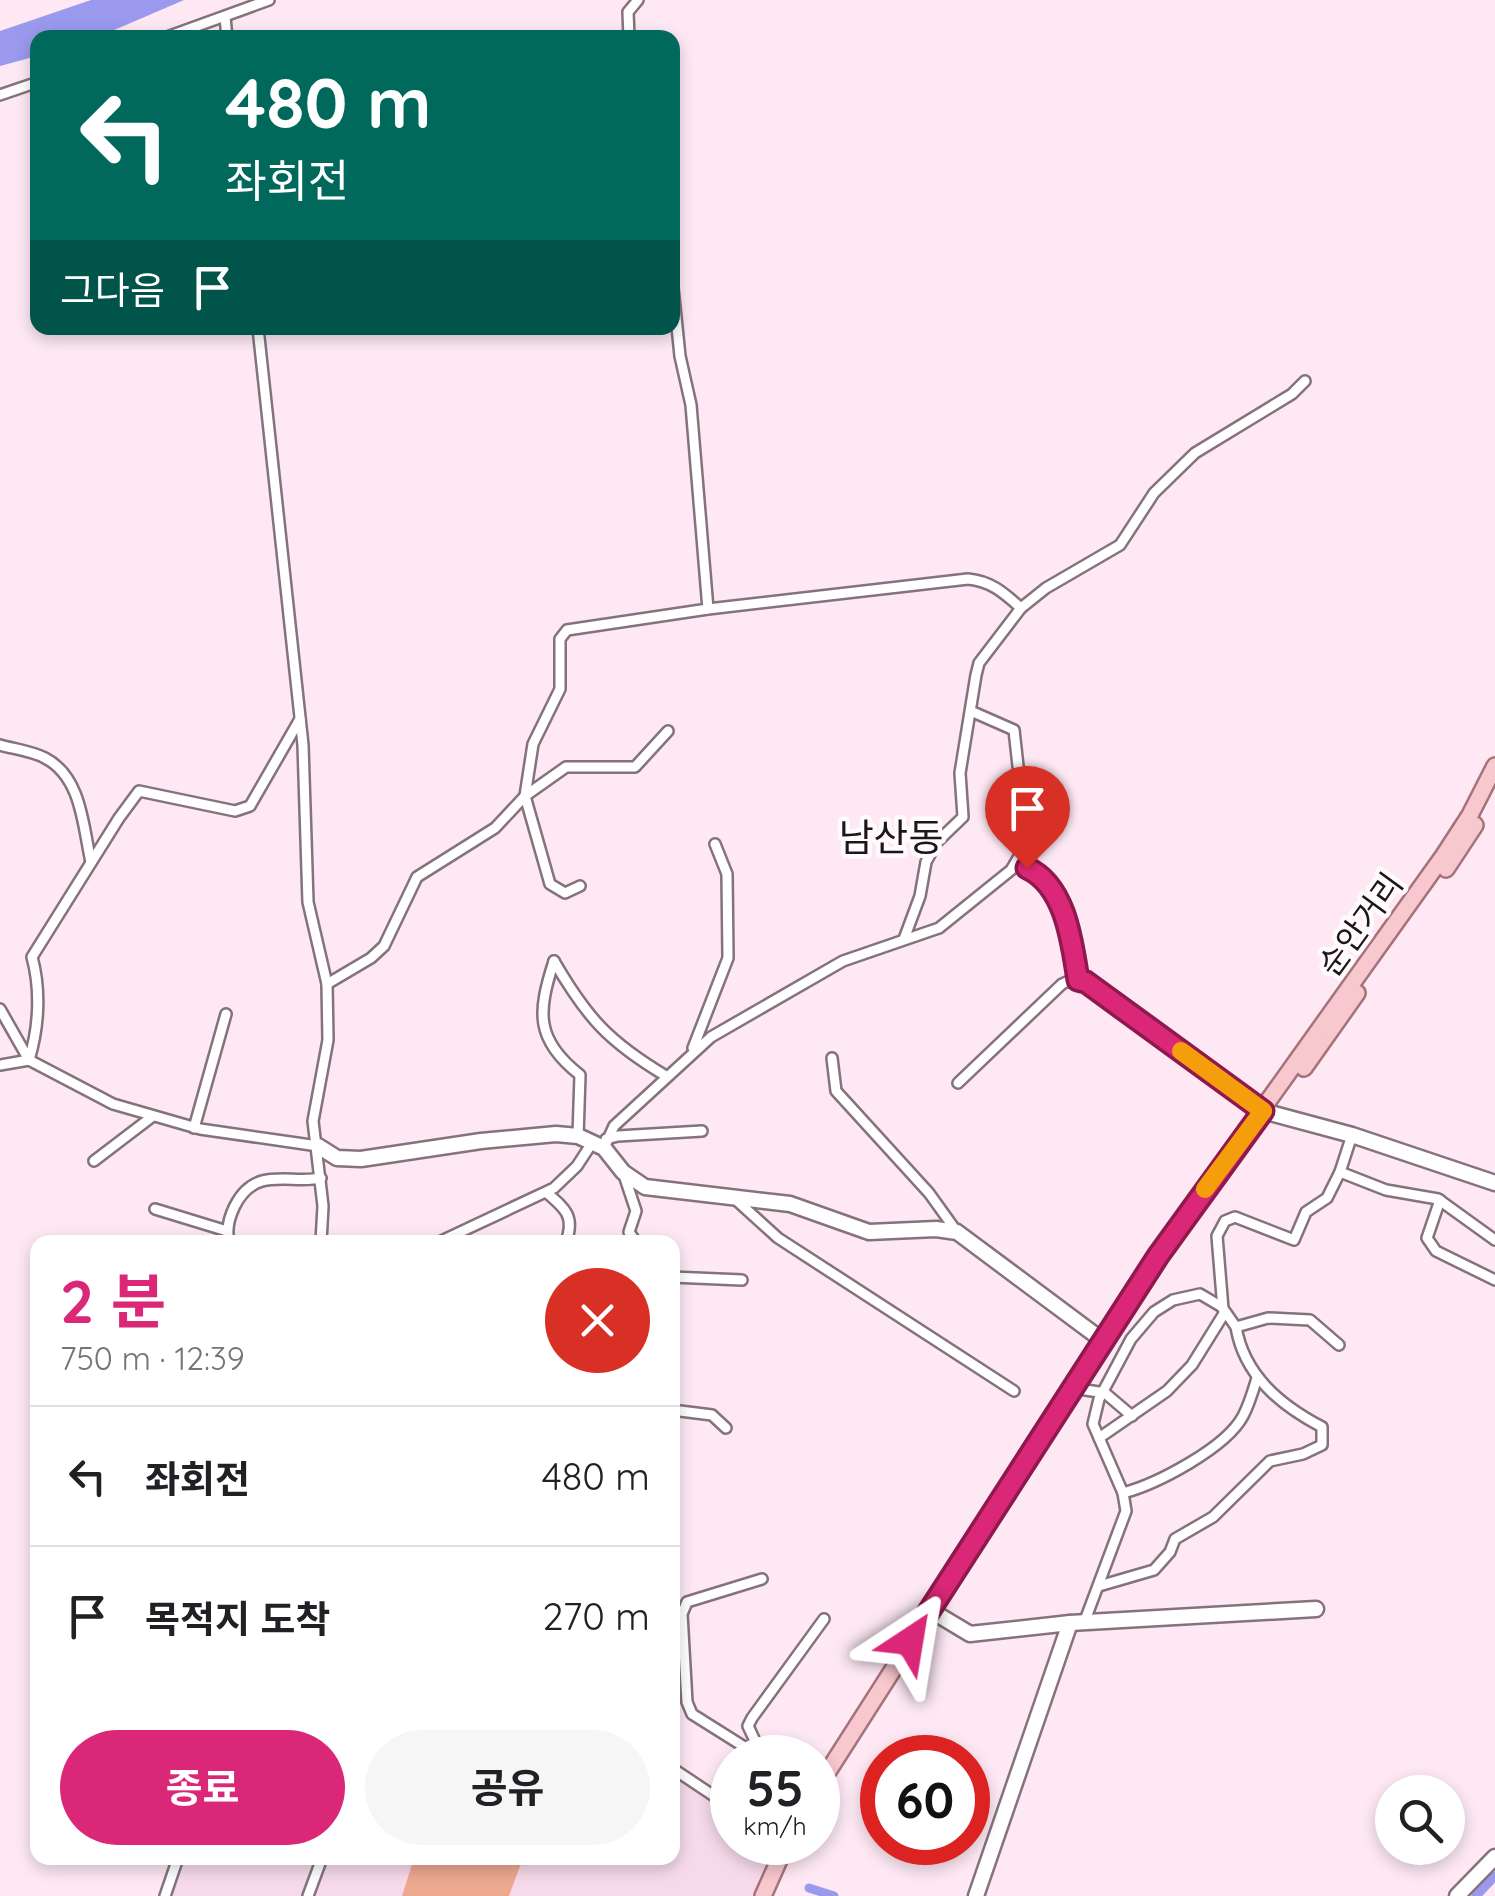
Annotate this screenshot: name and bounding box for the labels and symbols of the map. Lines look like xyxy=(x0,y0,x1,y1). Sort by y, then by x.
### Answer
pin xyxy=(985,766,1070,869)
district label: 남산동 xyxy=(839,813,943,861)
street label: 순안거리 xyxy=(1309,865,1411,983)
position arrow xyxy=(858,1589,962,1693)
speed limit sign: 60 xyxy=(860,1735,990,1865)

